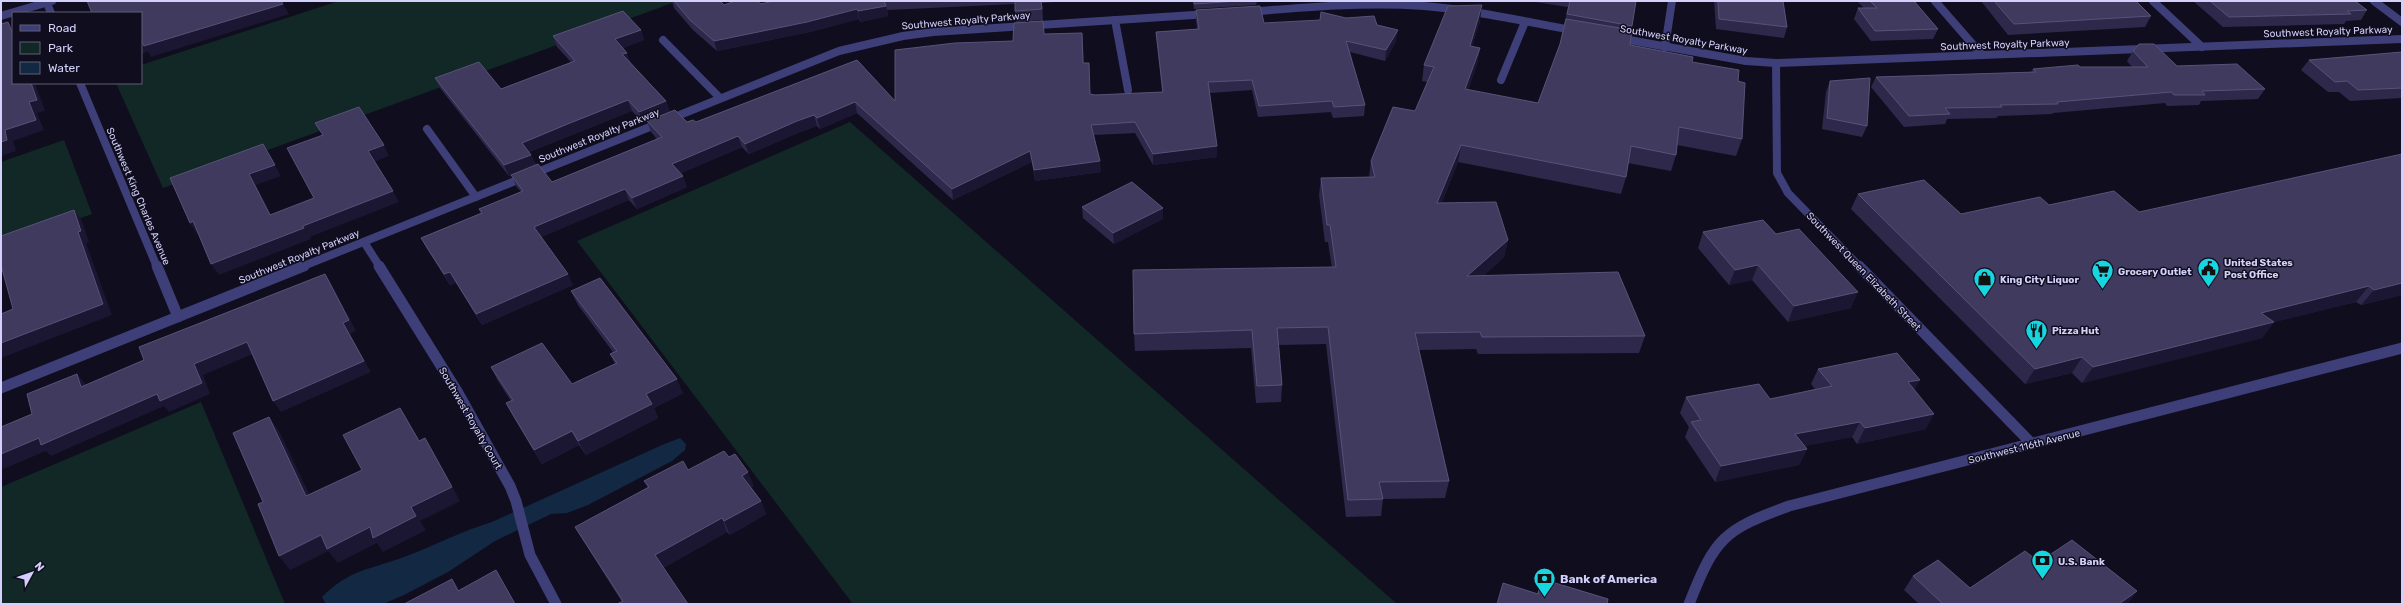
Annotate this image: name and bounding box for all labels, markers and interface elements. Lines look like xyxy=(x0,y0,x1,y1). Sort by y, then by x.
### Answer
street label: Southwest Royalty Parkway xyxy=(901,9,1032,33)
legend xyxy=(12,12,142,84)
text: Road xyxy=(48,21,76,35)
street label: Southwest Royalty Parkway xyxy=(1619,23,1749,57)
street label: Southwest Royalty Parkway xyxy=(2263,24,2393,40)
street label: Southwest Royalty Parkway xyxy=(1940,37,2070,53)
text: Park xyxy=(48,41,74,55)
text: Water xyxy=(48,61,80,75)
street label: Southwest Royalty Parkway xyxy=(537,106,662,166)
street label: Southwest King Charles Avenue xyxy=(104,126,173,267)
street label: Southwest Queen Elizabeth Street xyxy=(1803,210,1923,333)
street label: Southwest Royalty Parkway xyxy=(237,227,362,287)
public building icon: United States Post Office xyxy=(2195,255,2221,288)
place label: United States Post Office xyxy=(2224,257,2293,281)
supermarket icon: Grocery Outlet xyxy=(2090,258,2116,291)
shop icon: King City Liquor xyxy=(1971,266,1997,299)
place label: Grocery Outlet xyxy=(2118,266,2192,278)
place label: King City Liquor xyxy=(2000,274,2079,286)
restaurant icon: Pizza Hut xyxy=(2023,317,2049,350)
place label: Pizza Hut xyxy=(2052,325,2100,337)
street label: Southwest Royalty Court xyxy=(436,365,504,472)
street label: Southwest 116th Avenue xyxy=(1967,427,2082,467)
bank icon: U.S. Bank xyxy=(2030,548,2056,581)
north arrow xyxy=(12,553,52,593)
place label: U.S. Bank xyxy=(2058,556,2105,568)
text: N xyxy=(32,560,47,574)
bank icon: Bank of America xyxy=(1532,566,1558,599)
place label: Bank of America xyxy=(1560,572,1657,586)

